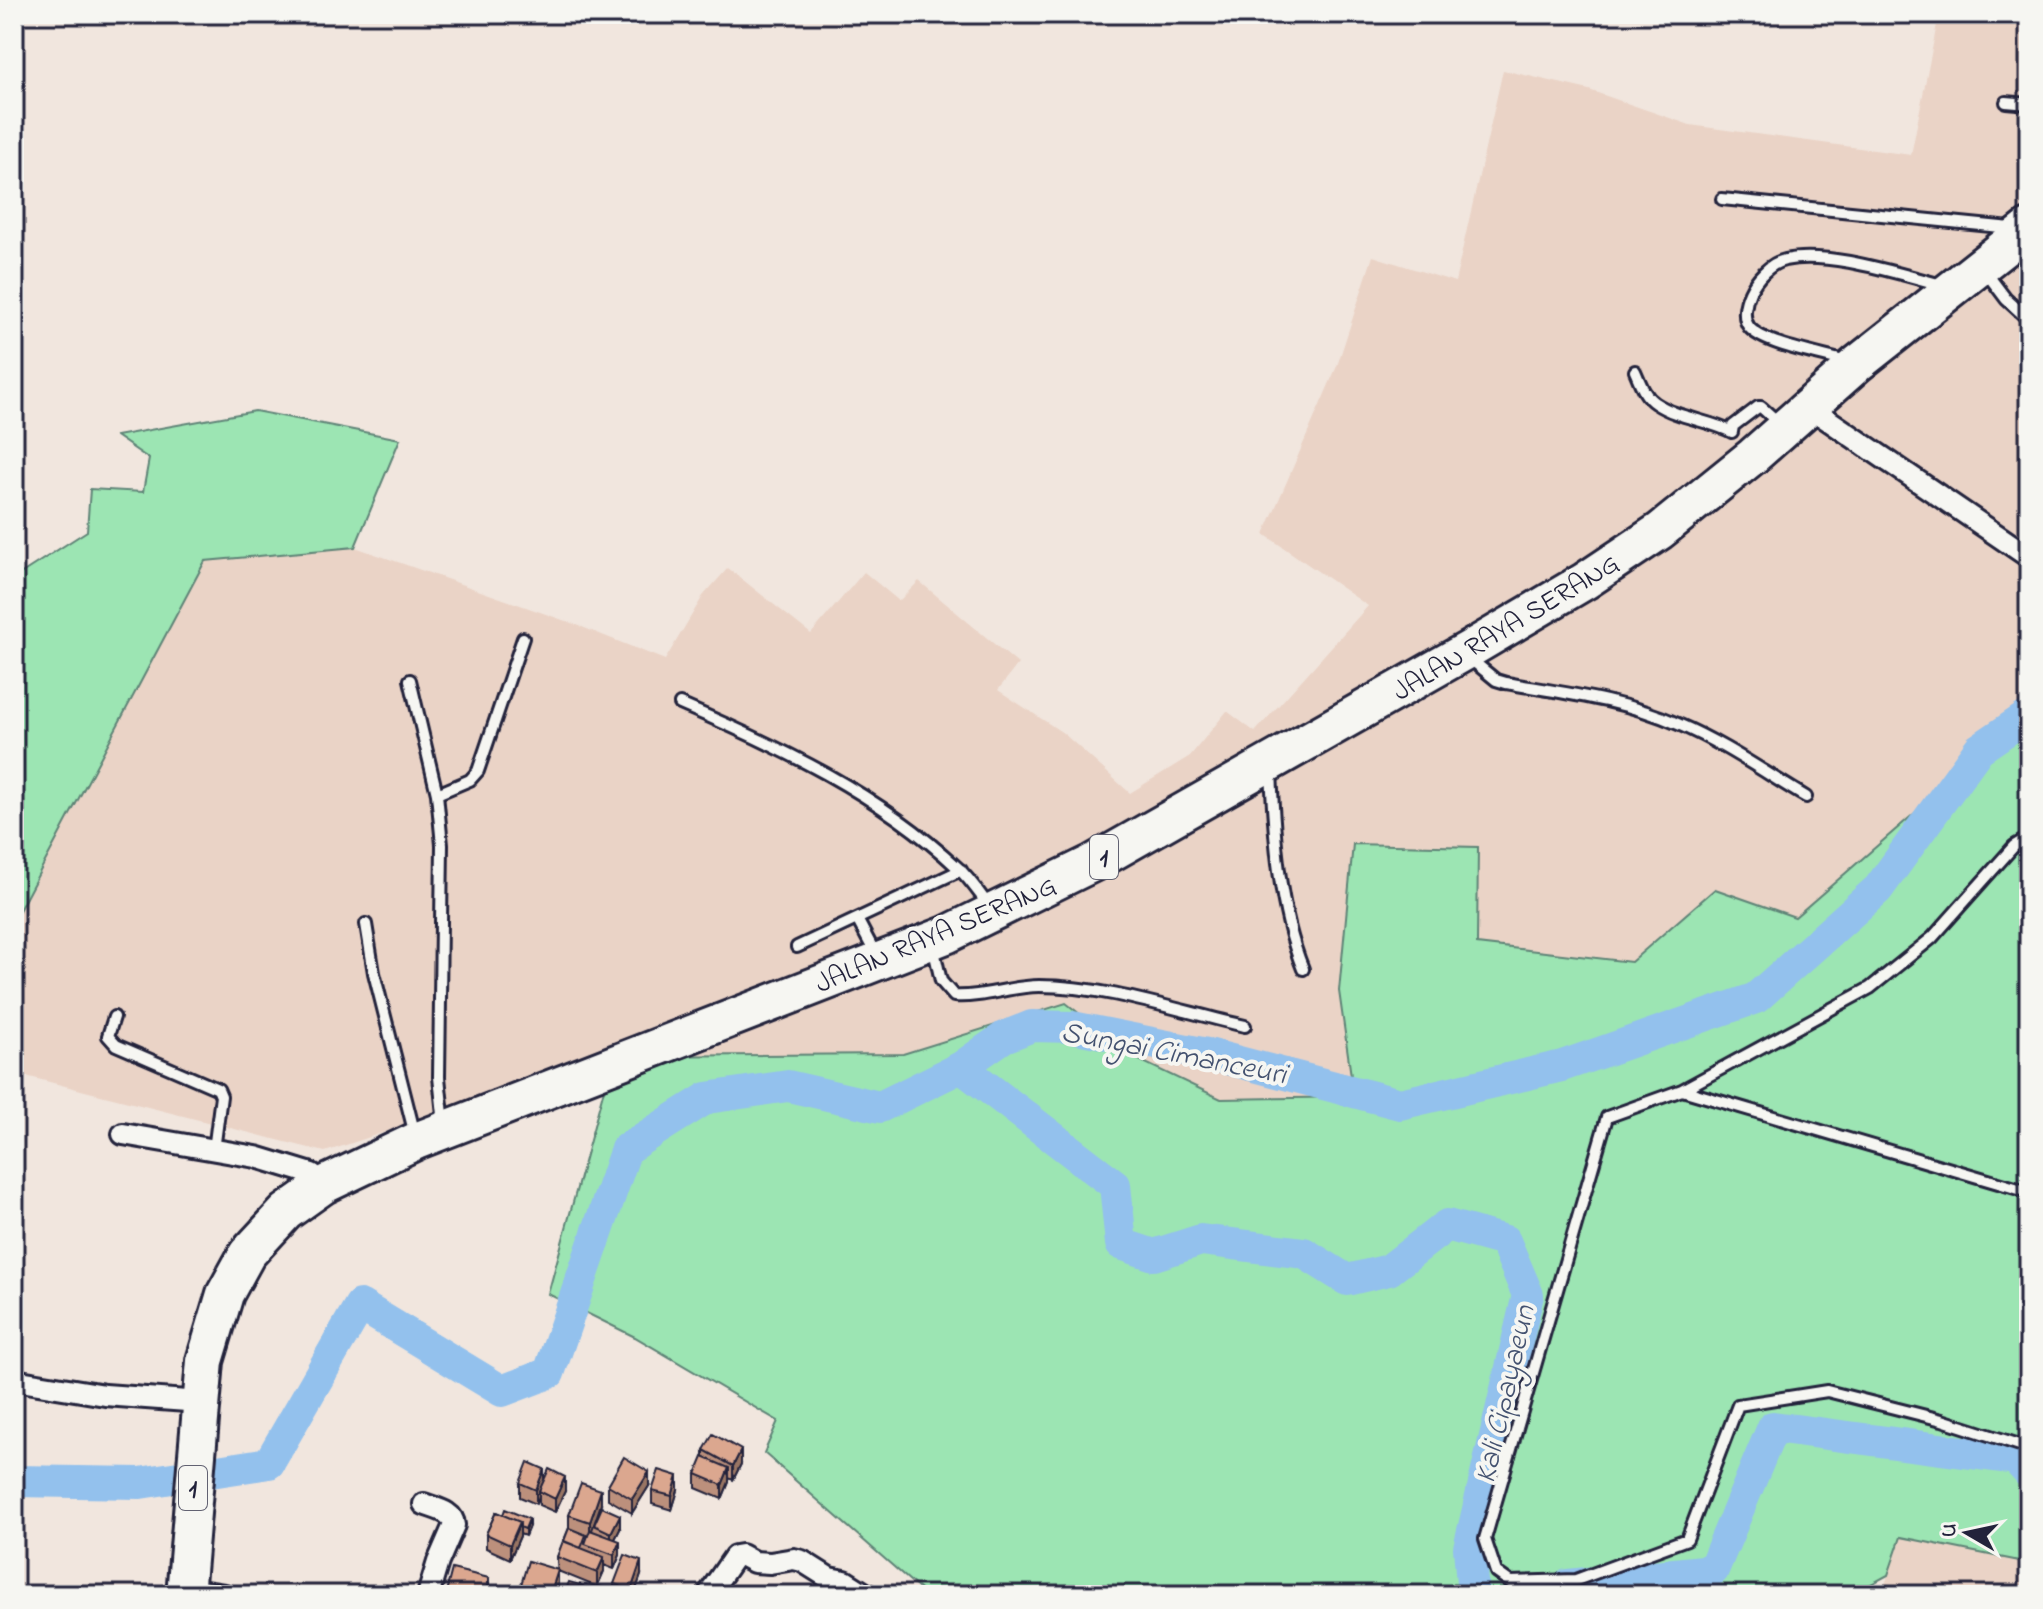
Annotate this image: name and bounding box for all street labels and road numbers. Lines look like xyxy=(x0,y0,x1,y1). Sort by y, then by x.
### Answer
street label: JALAN RAYA SERANG xyxy=(1386,545,1628,713)
road number: 1 xyxy=(1090,835,1118,879)
street label: JALAN RAYA SERANG xyxy=(809,867,1063,1006)
road number: 1 xyxy=(179,1466,207,1510)

